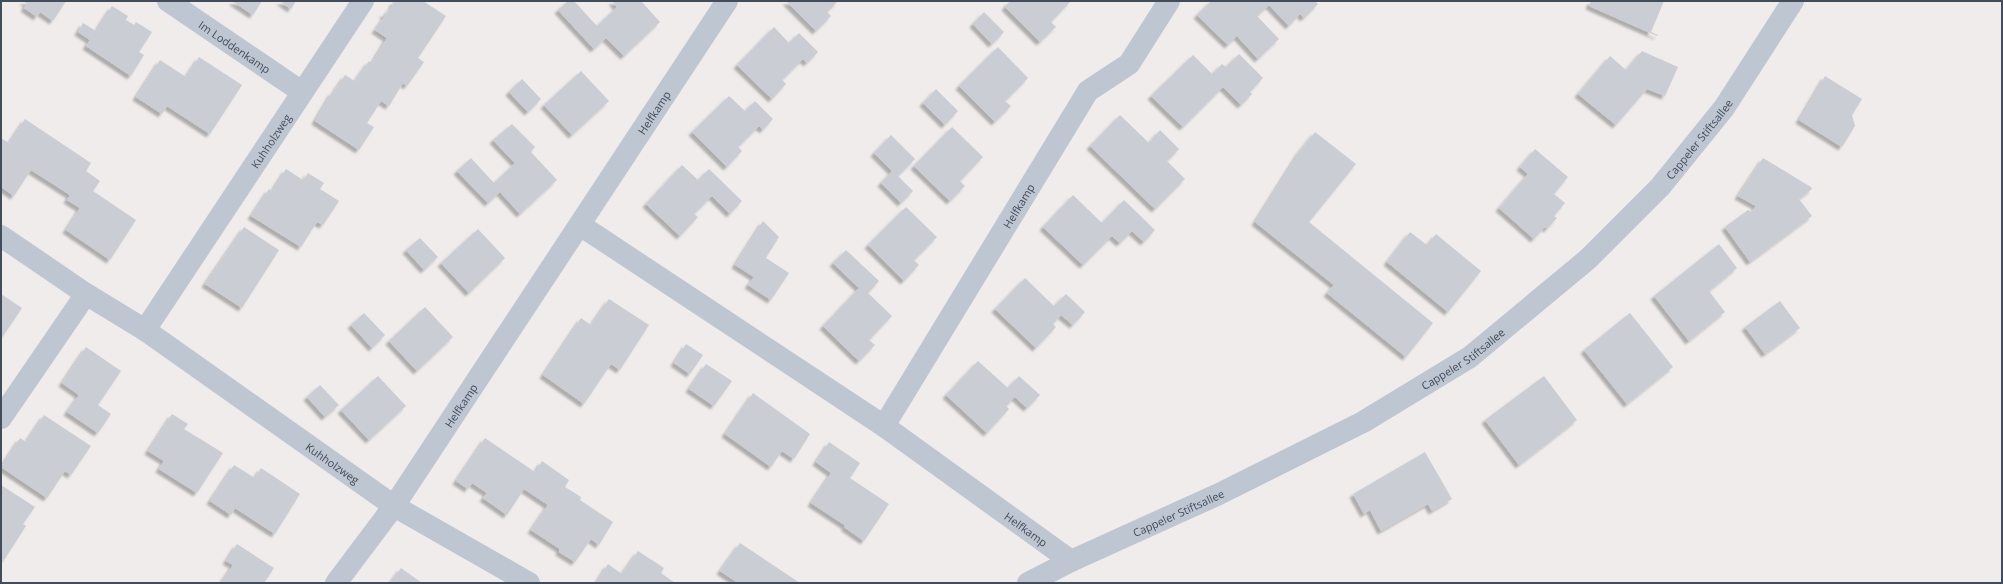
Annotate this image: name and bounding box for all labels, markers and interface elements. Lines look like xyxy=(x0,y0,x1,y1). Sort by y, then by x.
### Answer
street label: Im Loddenkamp xyxy=(196,17,274,76)
street label: Helfkamp xyxy=(634,87,674,137)
street label: Cappeler Stiftsallee xyxy=(1662,96,1735,182)
street label: Kuhholzweg xyxy=(247,111,294,171)
street label: Helfkamp xyxy=(999,180,1038,231)
street label: Cappeler Stiftsallee xyxy=(1418,324,1507,393)
street label: Helfkamp xyxy=(440,380,480,430)
street label: Kuhholzweg xyxy=(303,439,363,487)
street label: Cappeler Stiftsallee xyxy=(1130,485,1226,540)
street label: Helfkamp xyxy=(1002,508,1051,550)

